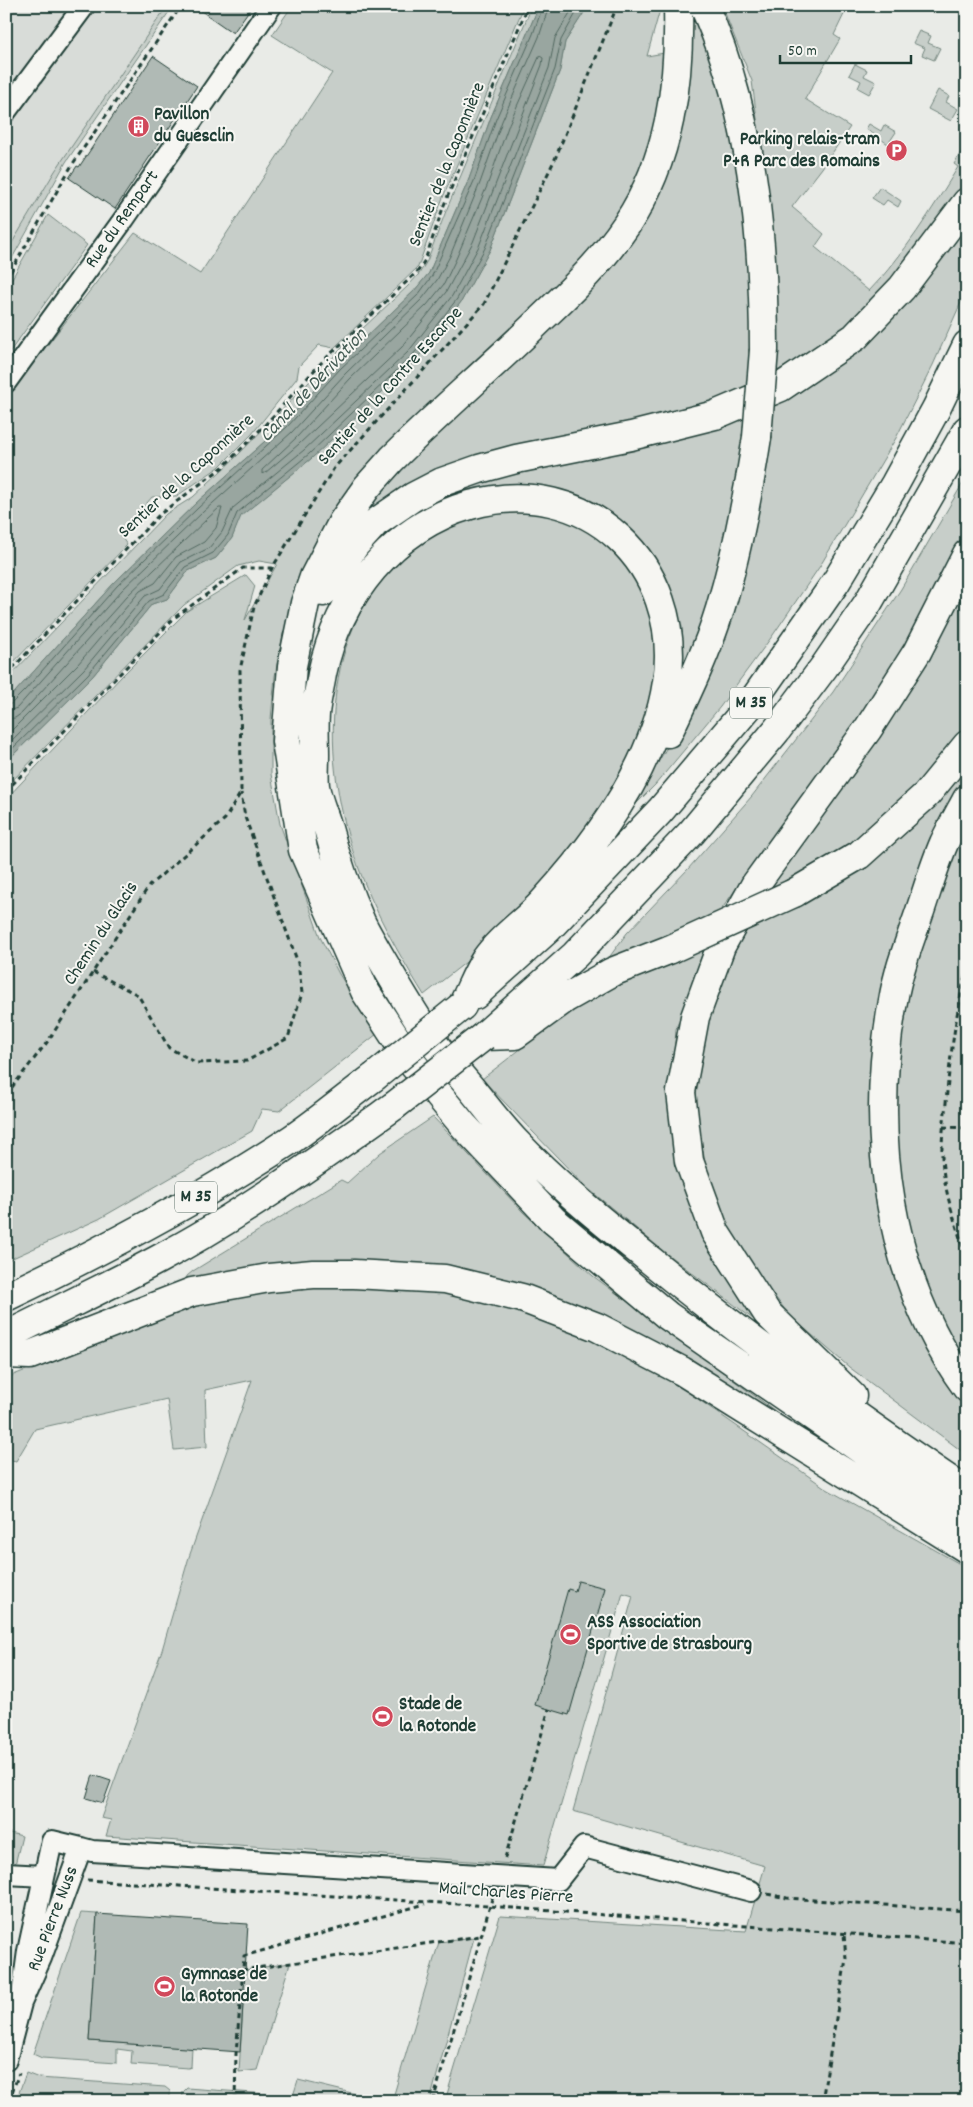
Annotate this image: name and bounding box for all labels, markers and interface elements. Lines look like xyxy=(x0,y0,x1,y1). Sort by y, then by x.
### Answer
scale bar xyxy=(780,32,912,64)
text: 50 m xyxy=(788,41,817,63)
street label: Sentier de la Caponnière xyxy=(403,79,493,251)
place label: Pavillon du Guesclin xyxy=(154,102,234,151)
building icon: Pavillon du Guesclin xyxy=(126,114,150,138)
place label: Parking relais-tram P+R Parc des Romains xyxy=(723,127,880,176)
parking icon: Parking relais-tram P+R Parc des Romains xyxy=(884,139,908,163)
street label: Rue du Rempart xyxy=(79,166,167,274)
street label: Sentier de la Contre Escarpe xyxy=(312,301,470,473)
water label: Canal de Dérivation xyxy=(254,322,375,449)
street label: Sentier de la Caponnière xyxy=(113,408,261,546)
road number: M 35 xyxy=(730,688,772,718)
street label: Chemin du Glacis xyxy=(58,876,146,992)
road number: M 35 xyxy=(175,1182,217,1212)
place label: ASS Association Sportive de Strasbourg xyxy=(587,1610,752,1659)
sports icon: ASS Association Sportive de Strasbourg xyxy=(559,1622,583,1646)
place label: Stade de la Rotonde xyxy=(399,1692,476,1741)
sports icon: Stade de la Rotonde xyxy=(371,1704,395,1728)
street label: Rue Pierre Nuss xyxy=(22,1862,86,1976)
street label: Mail Charles Pierre xyxy=(438,1876,574,1912)
place label: Gymnase de la Rotonde xyxy=(181,1962,267,2011)
sports icon: Gymnase de la Rotonde xyxy=(153,1974,177,1998)

